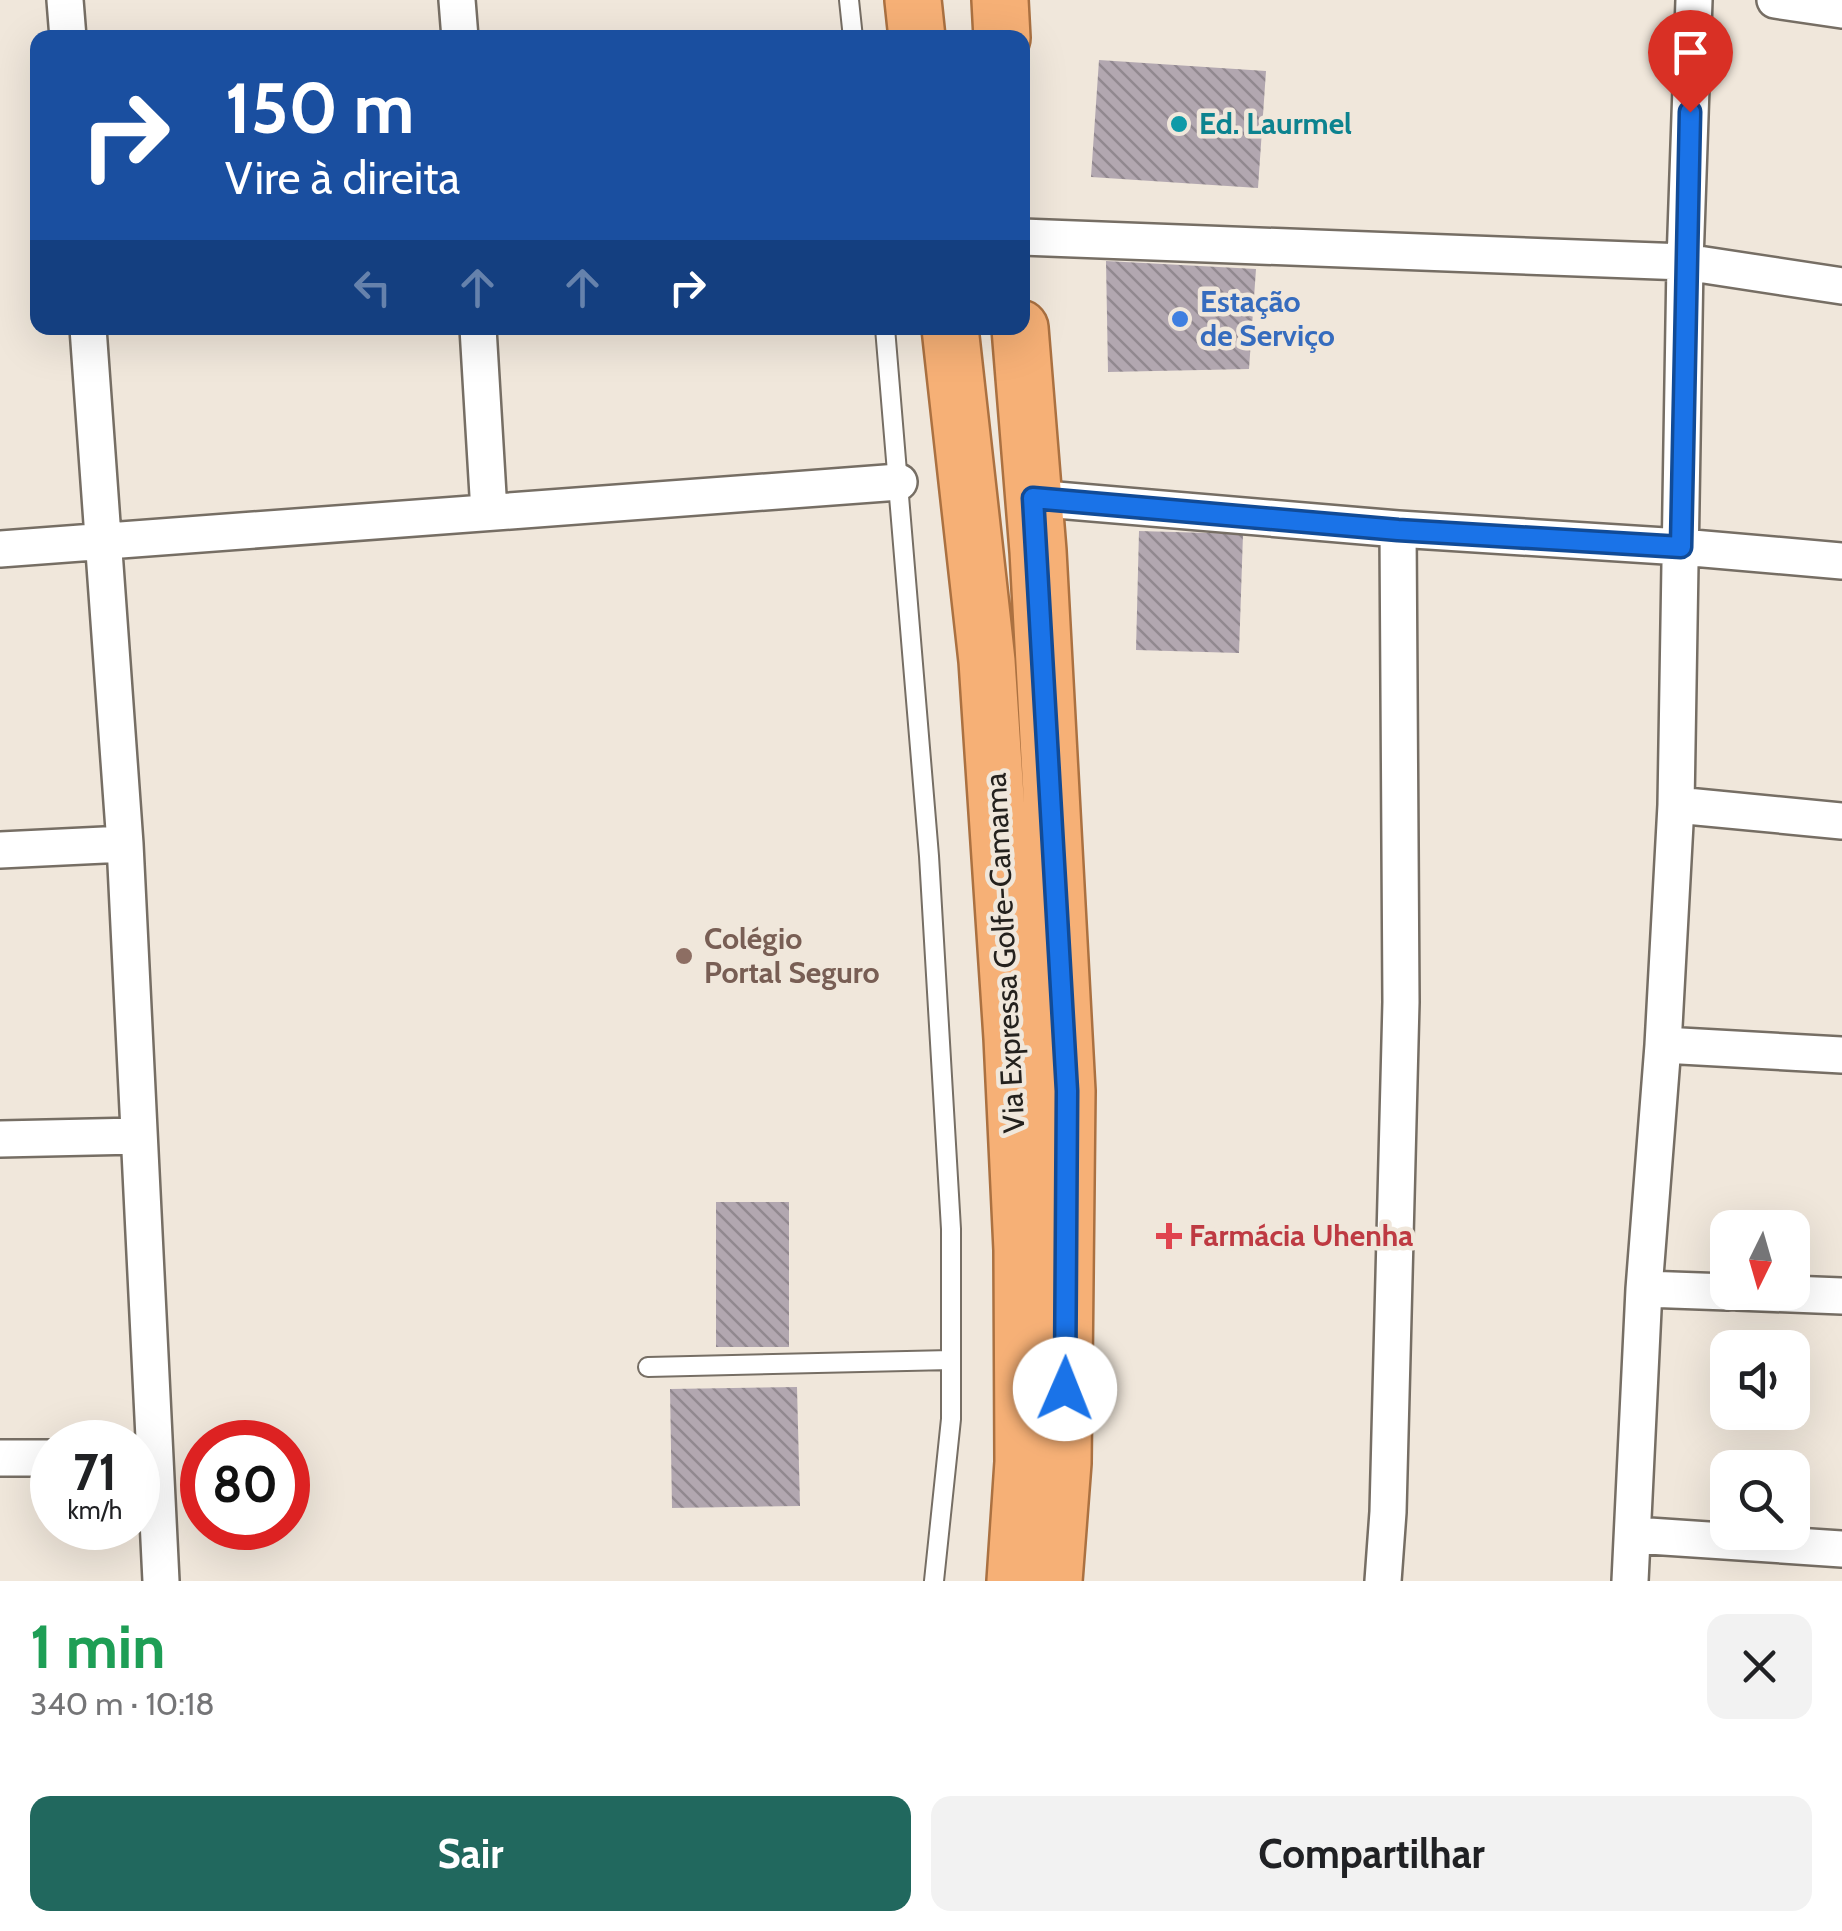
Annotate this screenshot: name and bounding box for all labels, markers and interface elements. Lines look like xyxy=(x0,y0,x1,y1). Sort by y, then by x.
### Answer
pin xyxy=(1648,10,1733,113)
icon: arrive xyxy=(1663,25,1718,80)
text: 150 m xyxy=(225,65,414,151)
icon: right xyxy=(60,70,190,200)
place label: Ed. Laurmel xyxy=(1199,105,1352,142)
marker: Ed. Laurmel xyxy=(1168,113,1190,135)
text: Vire à direita xyxy=(225,151,460,205)
icon: left xyxy=(345,260,400,315)
icon: ahead xyxy=(450,260,505,315)
icon: ahead xyxy=(555,260,610,315)
icon: right xyxy=(660,260,715,315)
place label: Estação de Serviço xyxy=(1200,283,1335,354)
marker: Estação de Serviço xyxy=(1169,308,1191,330)
street label: Via Expressa Golfe-Camama xyxy=(977,771,1032,1134)
place label: Colégio Portal Seguro xyxy=(704,920,880,991)
marker: Colégio Portal Seguro xyxy=(673,945,695,967)
north arrow xyxy=(1710,1210,1810,1310)
map controls xyxy=(1710,1210,1810,1550)
place label: Farmácia Uhenha xyxy=(1189,1217,1413,1254)
marker: Farmácia Uhenha xyxy=(1158,1225,1180,1247)
button: sound xyxy=(1710,1330,1810,1430)
position arrow xyxy=(1013,1337,1117,1441)
speed limit sign: 80 xyxy=(180,1420,310,1550)
text: 71 xyxy=(73,1442,117,1503)
button: search xyxy=(1710,1450,1810,1550)
text: km/h xyxy=(68,1495,122,1525)
text: 1 min xyxy=(30,1610,165,1683)
button: close xyxy=(1707,1614,1812,1719)
text: 340 m · 10:18 xyxy=(30,1684,215,1723)
button: Sair xyxy=(30,1796,911,1911)
button: Compartilhar xyxy=(931,1796,1812,1911)

